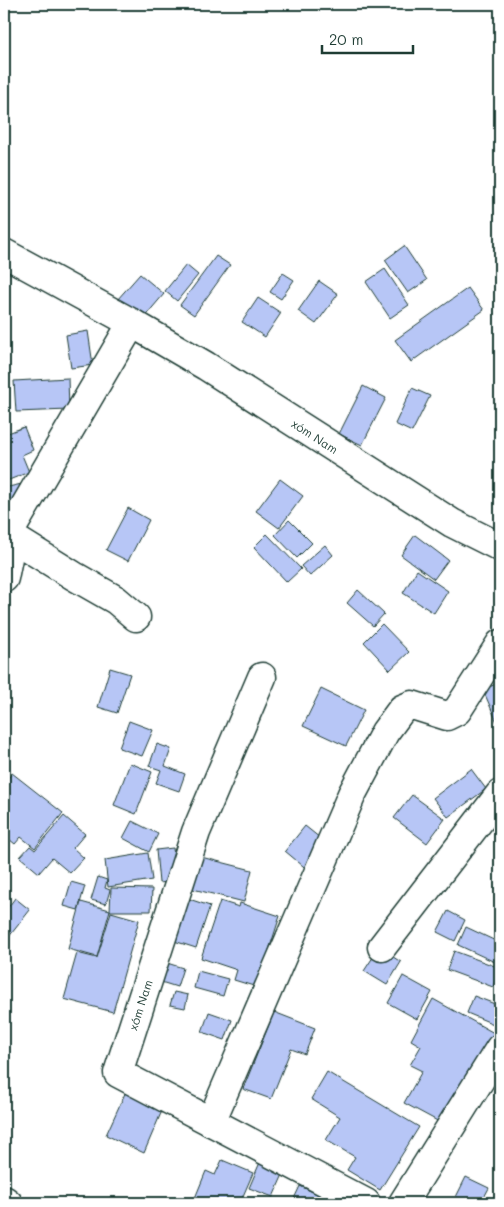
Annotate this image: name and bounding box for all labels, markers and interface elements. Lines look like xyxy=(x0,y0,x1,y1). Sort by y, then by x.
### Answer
scale bar xyxy=(322,22,413,54)
text: 20 m xyxy=(329,29,363,49)
street label: xóm Nam xyxy=(289,415,341,457)
street label: xóm Nam xyxy=(124,978,156,1032)

